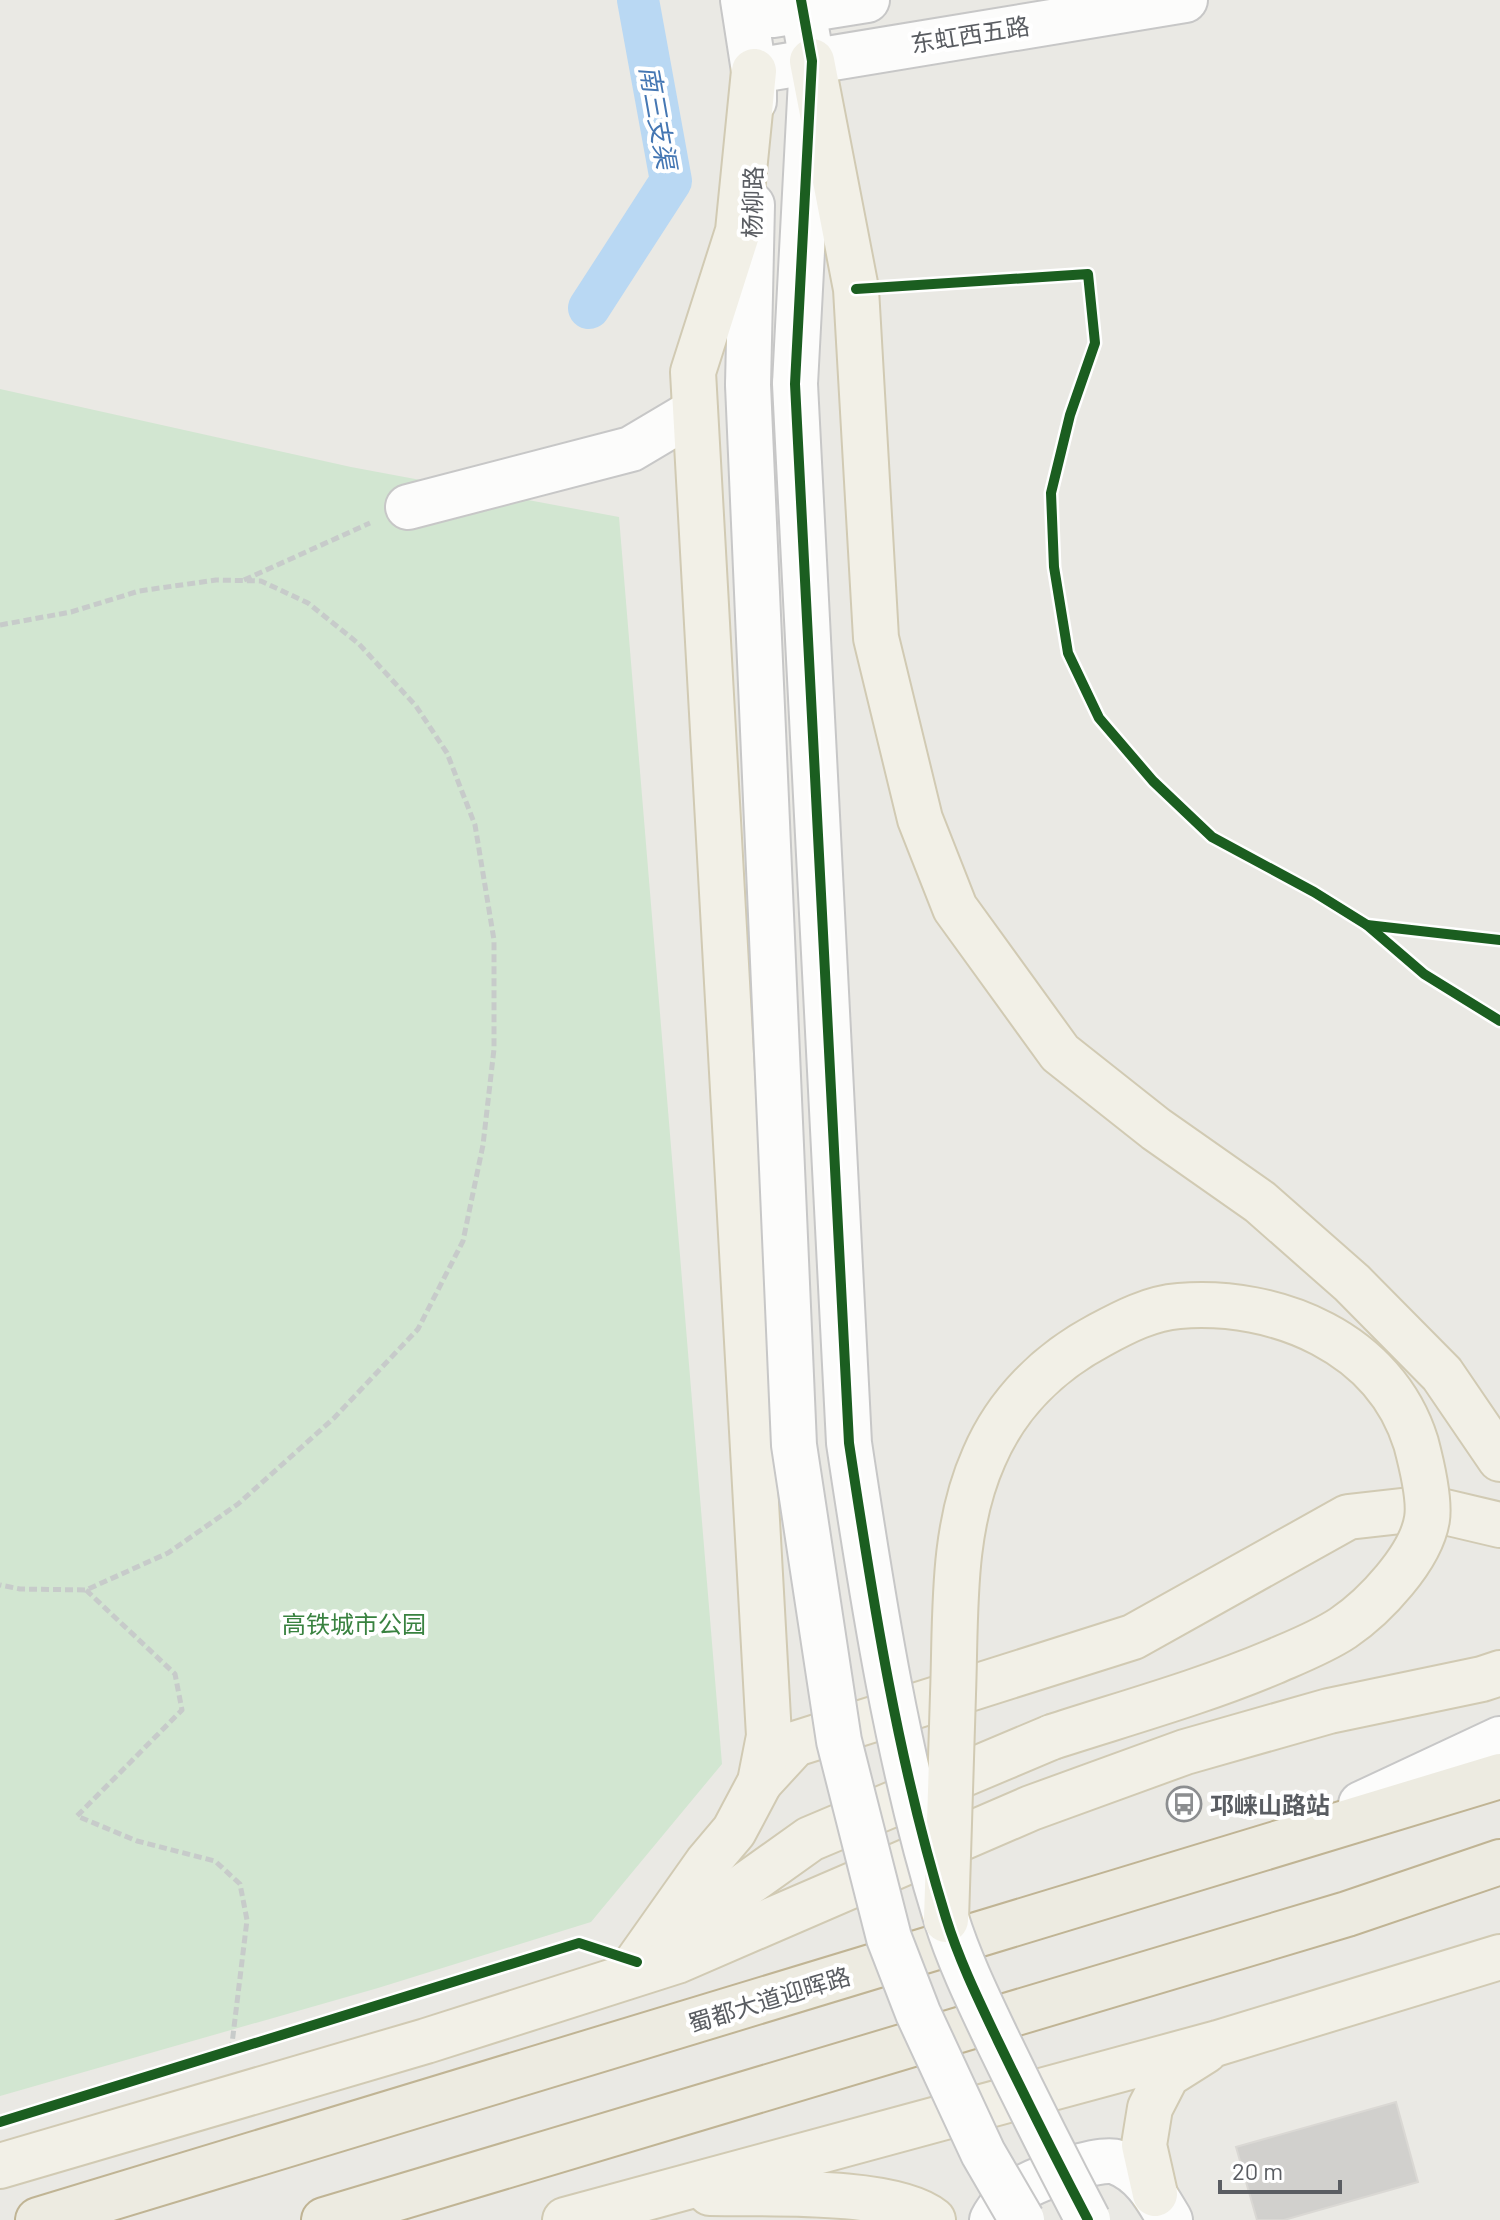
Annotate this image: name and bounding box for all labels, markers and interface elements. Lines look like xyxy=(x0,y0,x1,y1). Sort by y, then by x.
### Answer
street label: 东虹西五路 xyxy=(908,10,1032,58)
water label: 南三支渠 xyxy=(635,63,684,175)
street label: 杨柳路 xyxy=(737,166,767,238)
park label: 高铁城市公园 xyxy=(282,1609,426,1638)
bus stop icon: 邛崃山路站 xyxy=(1165,1785,1203,1823)
place label: 邛崃山路站 xyxy=(1210,1790,1330,1819)
street label: 蜀都大道迎晖路 xyxy=(684,1961,854,2037)
scale bar xyxy=(1220,2144,1340,2194)
text: 20 m xyxy=(1232,2156,1283,2185)

